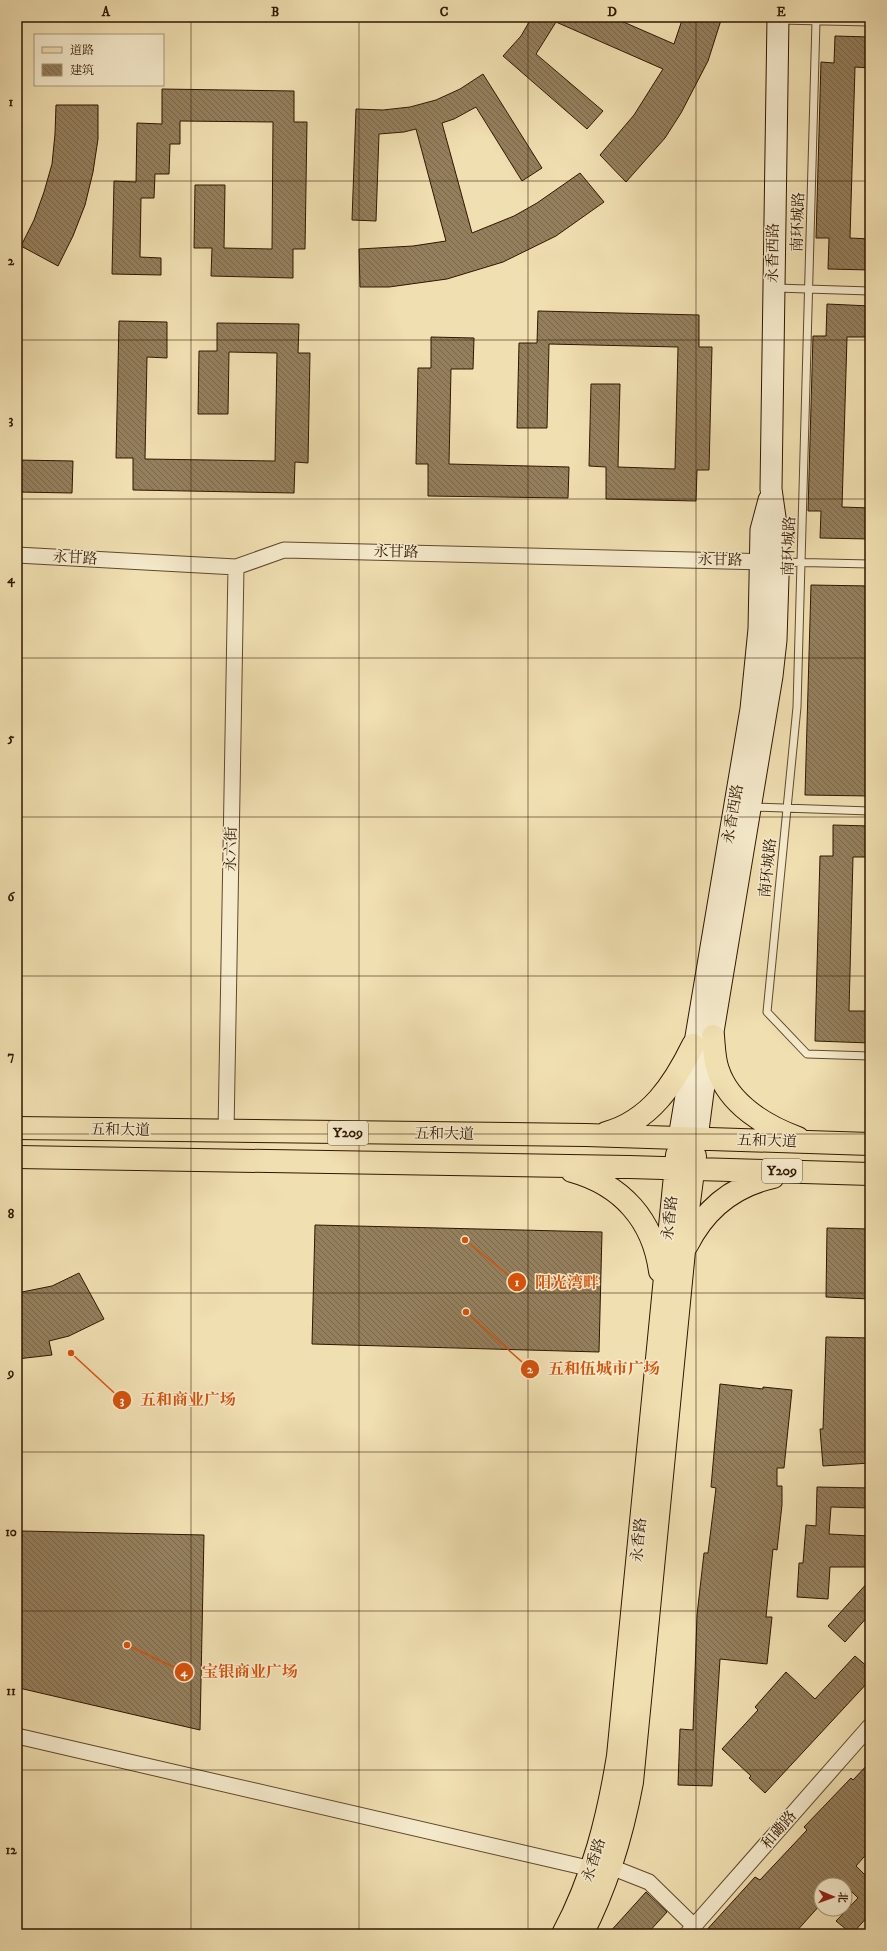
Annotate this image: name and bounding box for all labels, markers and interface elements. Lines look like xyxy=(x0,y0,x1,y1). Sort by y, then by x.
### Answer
text: A xyxy=(101,4,111,20)
text: B xyxy=(271,4,279,20)
text: C xyxy=(440,4,449,20)
text: D xyxy=(607,4,617,20)
text: E xyxy=(776,4,786,20)
legend xyxy=(34,34,164,86)
text: 道路 xyxy=(70,43,94,58)
text: 建筑 xyxy=(70,63,94,78)
text: 1 xyxy=(9,94,14,110)
street label: 南环城路 xyxy=(787,192,809,252)
street label: 永香西路 xyxy=(763,223,783,283)
text: 2 xyxy=(8,253,15,269)
text: 3 xyxy=(9,412,14,428)
street label: 南环城路 xyxy=(778,516,800,576)
street label: 永甘路 xyxy=(373,542,419,562)
street label: 永甘路 xyxy=(52,547,98,569)
street label: 永甘路 xyxy=(697,550,743,570)
text: 4 xyxy=(6,571,15,588)
text: 5 xyxy=(7,730,15,746)
street label: 永香西路 xyxy=(718,783,748,845)
street label: 永六街 xyxy=(221,826,241,872)
street label: 南环城路 xyxy=(755,837,781,899)
text: 6 xyxy=(8,889,16,905)
text: 7 xyxy=(8,1048,15,1064)
street label: 五和大道 xyxy=(90,1120,150,1140)
road number: Y209 xyxy=(328,1121,368,1145)
street label: 五和大道 xyxy=(414,1124,474,1144)
street label: 五和大道 xyxy=(737,1130,797,1152)
road number: Y209 xyxy=(762,1159,802,1183)
street label: 永香路 xyxy=(658,1195,682,1241)
text: 8 xyxy=(8,1206,15,1222)
callout: 阳光湾畔 xyxy=(507,1268,607,1296)
text: 阳光湾畔 xyxy=(535,1273,599,1293)
text: 1 xyxy=(515,1275,520,1290)
callout: 五和伍城市广场 xyxy=(520,1355,668,1383)
text: 五和伍城市广场 xyxy=(548,1359,660,1379)
text: 2 xyxy=(527,1362,534,1377)
text: 9 xyxy=(7,1365,14,1381)
callout: 五和商业广场 xyxy=(112,1386,244,1414)
text: 五和商业广场 xyxy=(140,1390,236,1410)
text: 3 xyxy=(120,1393,125,1408)
street label: 永香路 xyxy=(628,1517,650,1563)
text: 10 xyxy=(5,1524,17,1540)
callout: 宝银商业广场 xyxy=(174,1658,306,1686)
text: 宝银商业广场 xyxy=(202,1662,298,1682)
text: 4 xyxy=(180,1665,189,1680)
text: 11 xyxy=(6,1683,16,1699)
street label: 和磡路 xyxy=(757,1807,801,1853)
street label: 永香路 xyxy=(578,1836,610,1884)
text: 12 xyxy=(5,1842,17,1858)
north arrow xyxy=(813,1877,853,1917)
text: 北 xyxy=(835,1892,849,1903)

